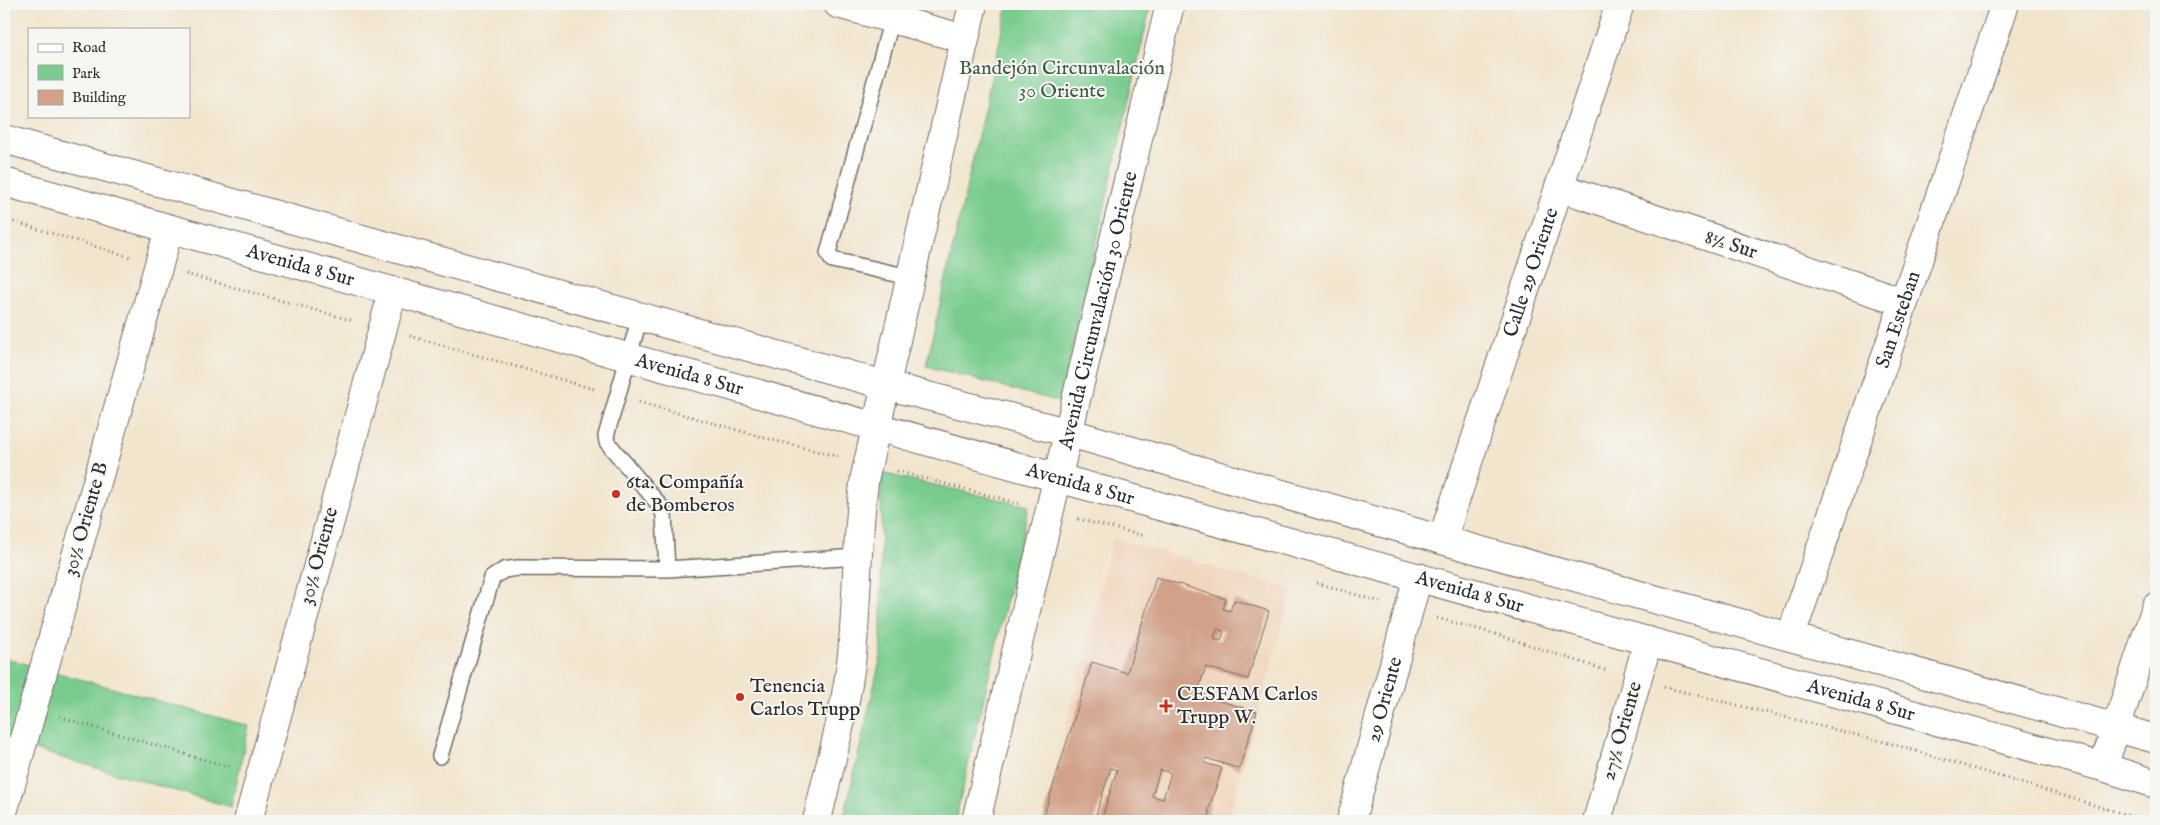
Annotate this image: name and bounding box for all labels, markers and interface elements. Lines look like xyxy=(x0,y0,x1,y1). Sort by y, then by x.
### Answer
legend xyxy=(28,28,190,118)
text: Road xyxy=(72,38,107,57)
park label: Bandejón Circunvalación 30 Oriente xyxy=(959,56,1165,104)
text: Park xyxy=(72,64,102,83)
text: Building xyxy=(72,88,127,107)
street label: Avenida Circunvalación 30 Oriente xyxy=(1053,169,1143,453)
street label: Calle 29 Oriente xyxy=(1498,204,1564,340)
street label: 8½ Sur xyxy=(1702,225,1761,265)
street label: Avenida 8 Sur xyxy=(243,238,358,292)
street label: San Esteban xyxy=(1870,268,1926,371)
street label: Avenida 8 Sur xyxy=(632,347,747,402)
street label: Avenida 8 Sur xyxy=(1023,457,1138,511)
street label: 30½ Oriente B xyxy=(58,459,114,579)
place label: 6ta. Compañía de Bomberos xyxy=(626,470,744,518)
marker: 6ta. Compañía de Bomberos xyxy=(610,488,622,500)
street label: 30½ Oriente xyxy=(294,504,344,608)
street label: Avenida 8 Sur xyxy=(1412,565,1527,619)
street label: 29 Oriente xyxy=(1361,654,1408,745)
street label: Avenida 8 Sur xyxy=(1803,673,1918,727)
place label: Tenencia Carlos Trupp xyxy=(750,674,860,722)
street label: 27½ Oriente xyxy=(1596,679,1648,783)
place label: CESFAM Carlos Trupp W. xyxy=(1177,682,1318,730)
marker: Tenencia Carlos Trupp xyxy=(734,691,746,703)
marker: CESFAM Carlos Trupp W. xyxy=(1159,699,1173,713)

